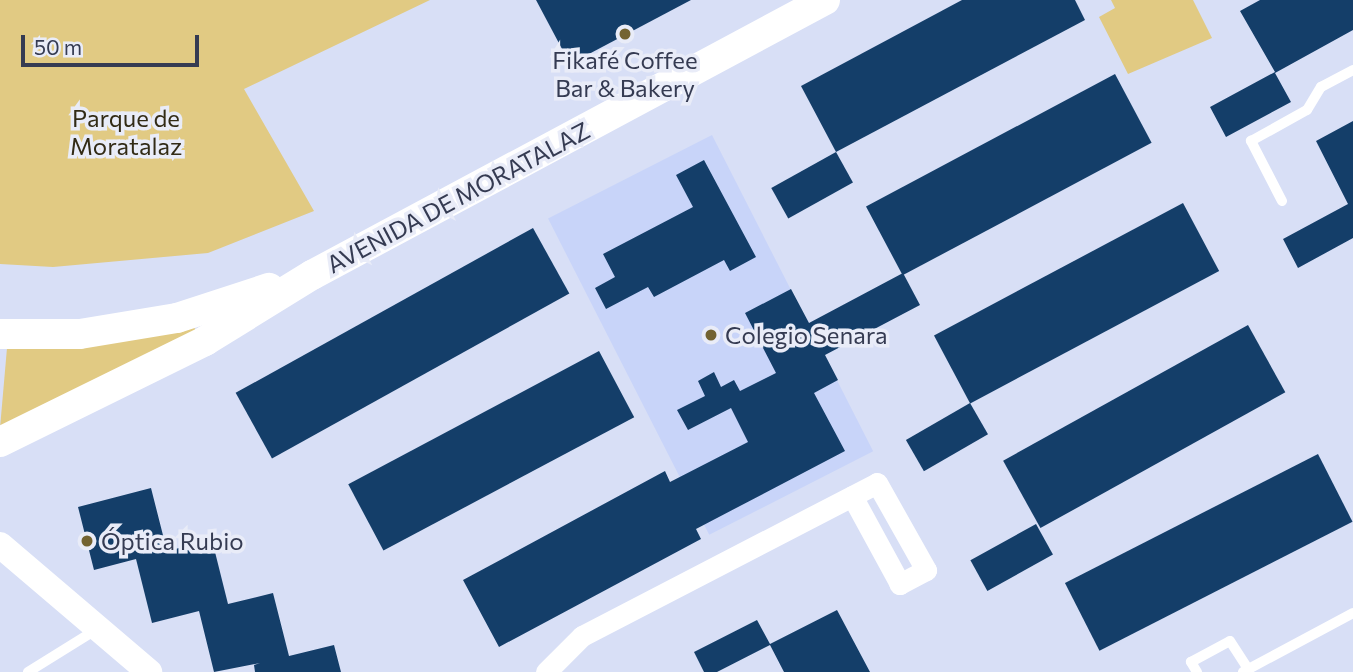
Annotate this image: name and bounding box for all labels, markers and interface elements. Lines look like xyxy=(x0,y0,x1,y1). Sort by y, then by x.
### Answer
scale bar xyxy=(24,21,203,65)
marker: Fikafé Coffee Bar & Bakery xyxy=(617,26,633,42)
text: 50 m xyxy=(34,34,82,59)
place label: Fikafé Coffee Bar & Bakery xyxy=(552,46,698,102)
park label: Parque de Moratalaz xyxy=(70,104,182,160)
street label: AVENIDA DE MORATALAZ xyxy=(321,115,595,279)
place label: Colegio Senara xyxy=(725,321,888,349)
marker: Colegio Senara xyxy=(703,327,719,343)
place label: Óptica Rubio xyxy=(101,527,244,555)
marker: Óptica Rubio xyxy=(79,533,95,549)

